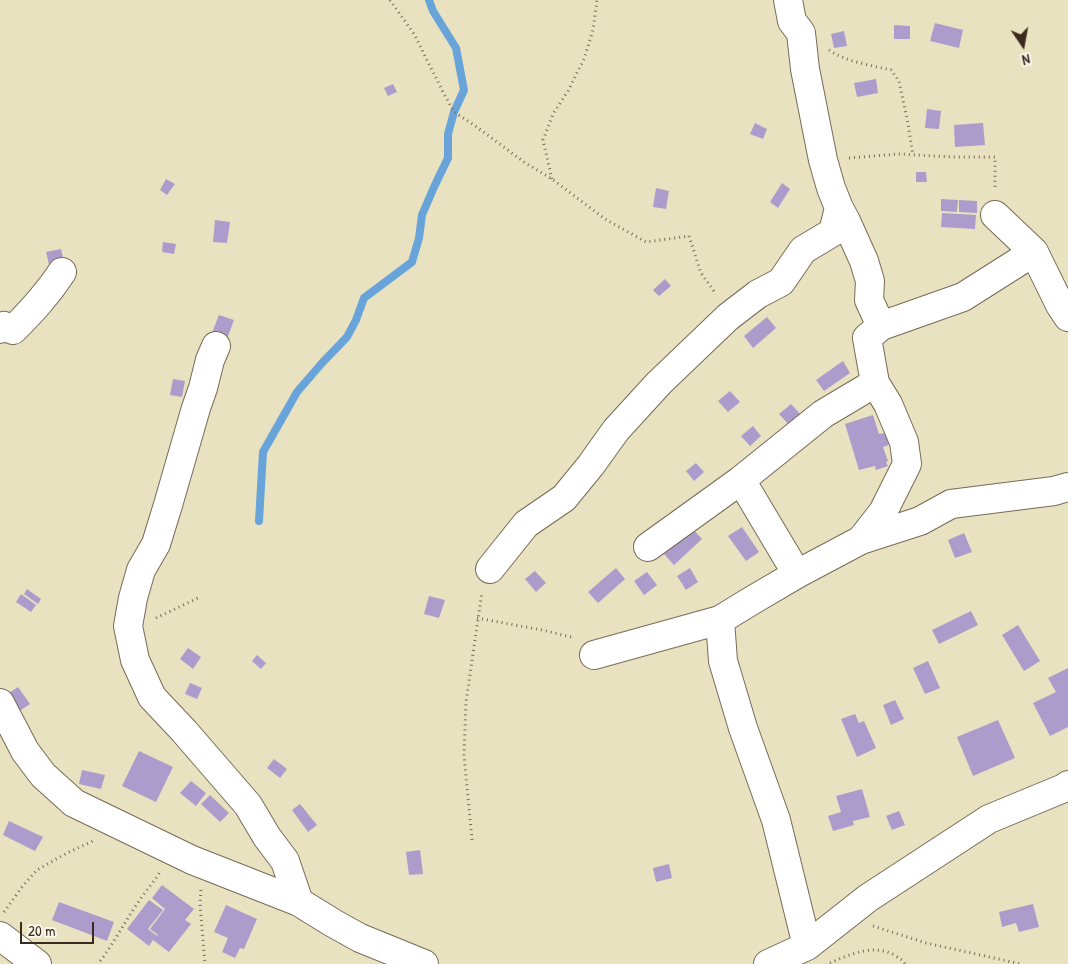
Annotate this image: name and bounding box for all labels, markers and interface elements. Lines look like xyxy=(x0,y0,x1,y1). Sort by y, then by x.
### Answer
north arrow xyxy=(998,20,1048,70)
text: N xyxy=(1021,50,1032,70)
scale bar xyxy=(22,912,96,944)
text: 20 m xyxy=(28,920,55,941)

